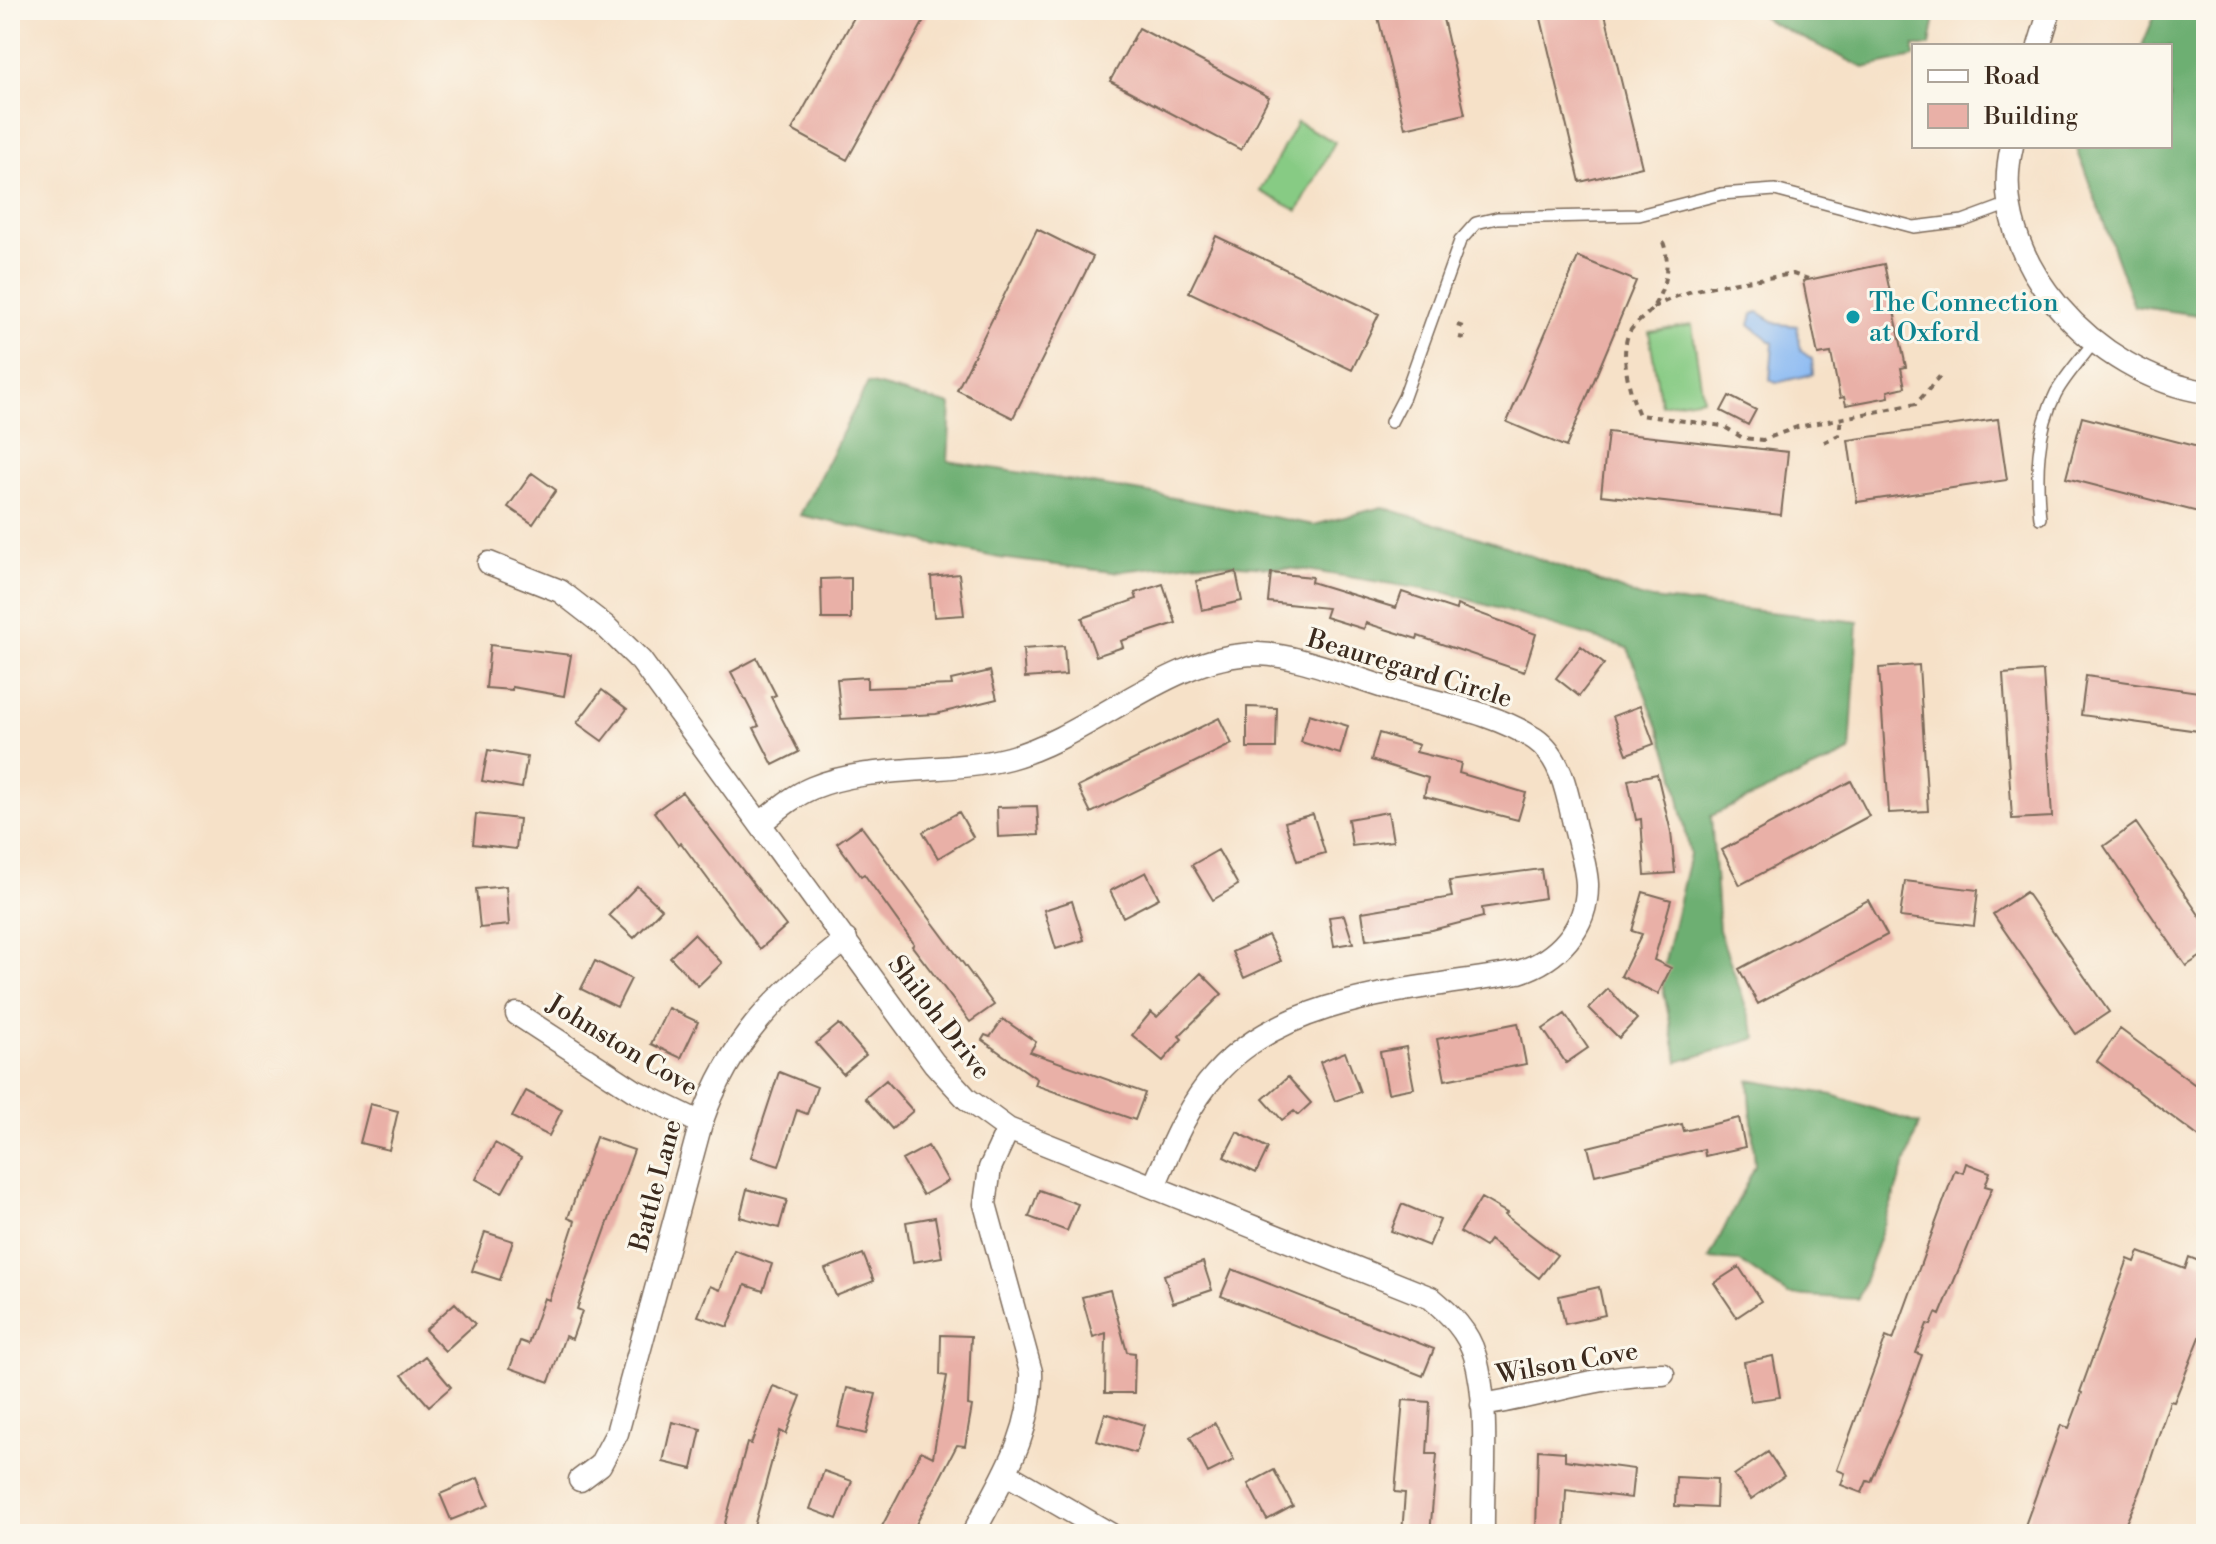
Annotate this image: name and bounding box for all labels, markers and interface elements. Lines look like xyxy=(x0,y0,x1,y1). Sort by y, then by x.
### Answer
legend xyxy=(1912,44,2172,148)
text: Road xyxy=(1984,62,2040,92)
text: Building xyxy=(1983,102,2078,132)
place label: The Connection at Oxford xyxy=(1869,287,2058,349)
marker: The Connection at Oxford xyxy=(1844,308,1862,326)
street label: Beauregard Circle xyxy=(1303,622,1516,715)
street label: Shiloh Drive xyxy=(881,949,997,1086)
street label: Johnston Cove xyxy=(540,988,704,1103)
street label: Battle Lane xyxy=(623,1116,689,1256)
street label: Wilson Cove xyxy=(1493,1335,1641,1391)

